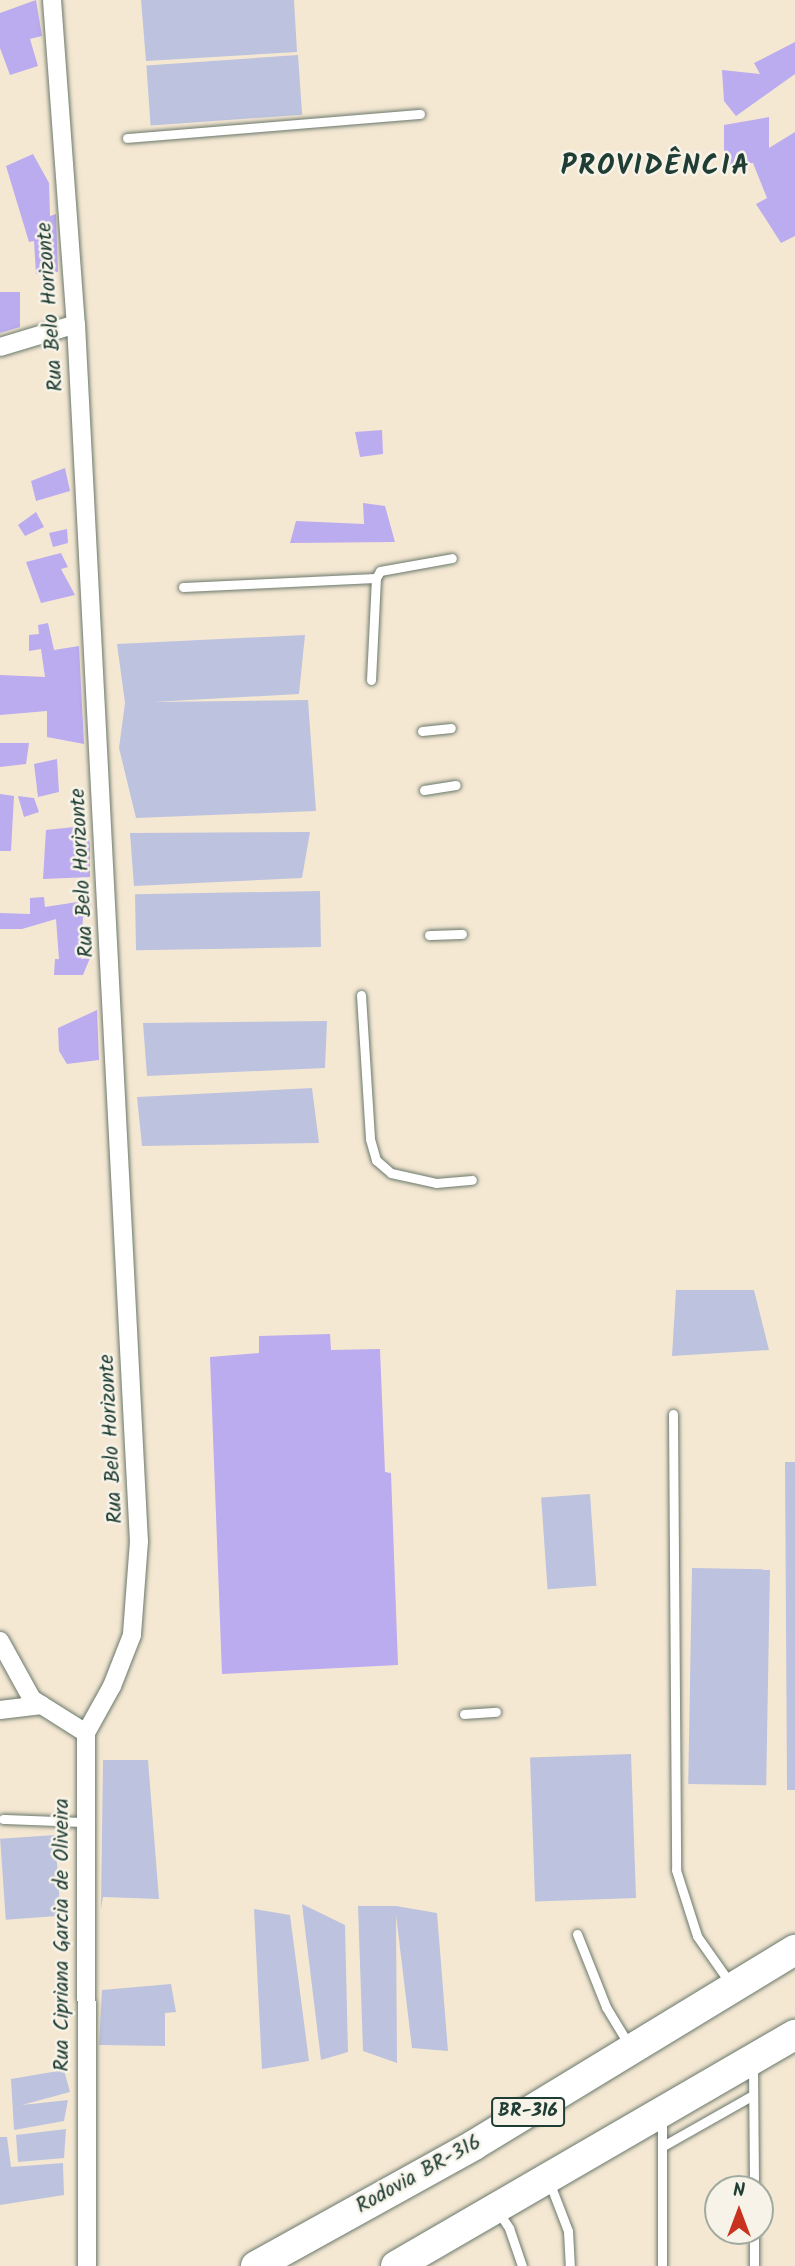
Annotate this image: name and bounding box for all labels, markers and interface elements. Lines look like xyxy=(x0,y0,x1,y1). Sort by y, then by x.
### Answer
district label: PROVIDÊNCIA xyxy=(562,150,750,184)
street label: Rua Belo Horizonte xyxy=(33,222,69,392)
street label: Rua Belo Horizonte xyxy=(66,788,100,958)
street label: Rua Belo Horizonte xyxy=(95,1354,129,1524)
street label: Rua Cipriana Garcia de Oliveira xyxy=(50,1798,76,2072)
road number: BR-316 xyxy=(490,2096,566,2128)
street label: Rodovia BR-316 xyxy=(352,2130,486,2220)
north arrow xyxy=(704,2175,774,2245)
text: N xyxy=(733,2176,745,2206)

